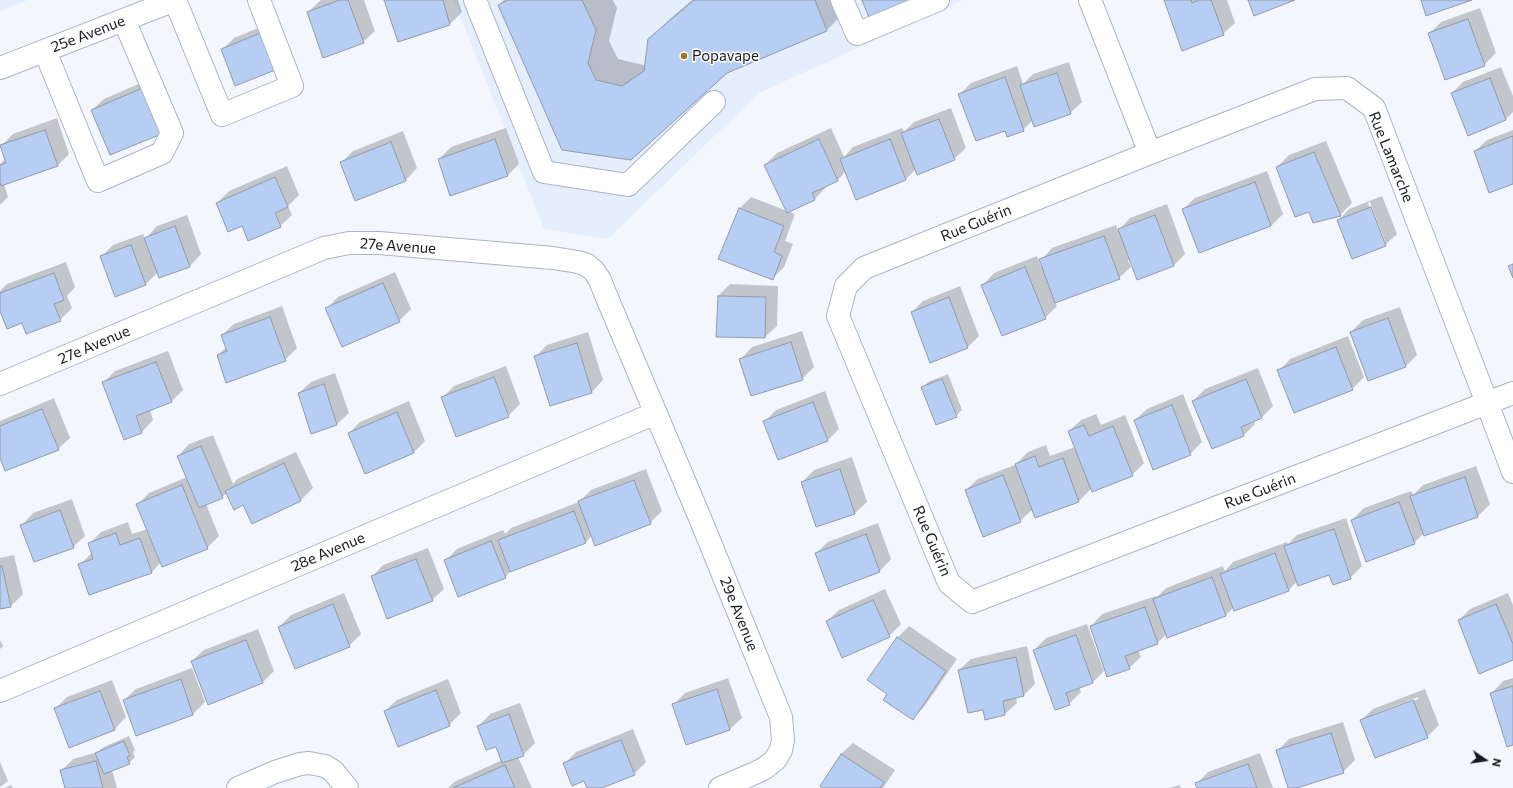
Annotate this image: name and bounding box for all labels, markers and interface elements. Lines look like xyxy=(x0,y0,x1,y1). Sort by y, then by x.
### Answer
street label: 25e Avenue xyxy=(48,12,128,56)
place label: Popavape xyxy=(692,47,759,65)
marker: Popavape xyxy=(679,51,689,61)
street label: Rue Lamarche xyxy=(1365,109,1417,205)
street label: Rue Guérin xyxy=(938,201,1014,245)
street label: 27e Avenue xyxy=(359,234,437,258)
street label: 27e Avenue xyxy=(55,322,133,368)
street label: Rue Guérin xyxy=(1222,469,1298,513)
street label: Rue Guérin xyxy=(909,503,955,579)
street label: 28e Avenue xyxy=(289,528,367,576)
street label: 29e Avenue xyxy=(716,574,762,654)
north arrow xyxy=(1465,740,1505,780)
text: N xyxy=(1490,757,1504,768)

